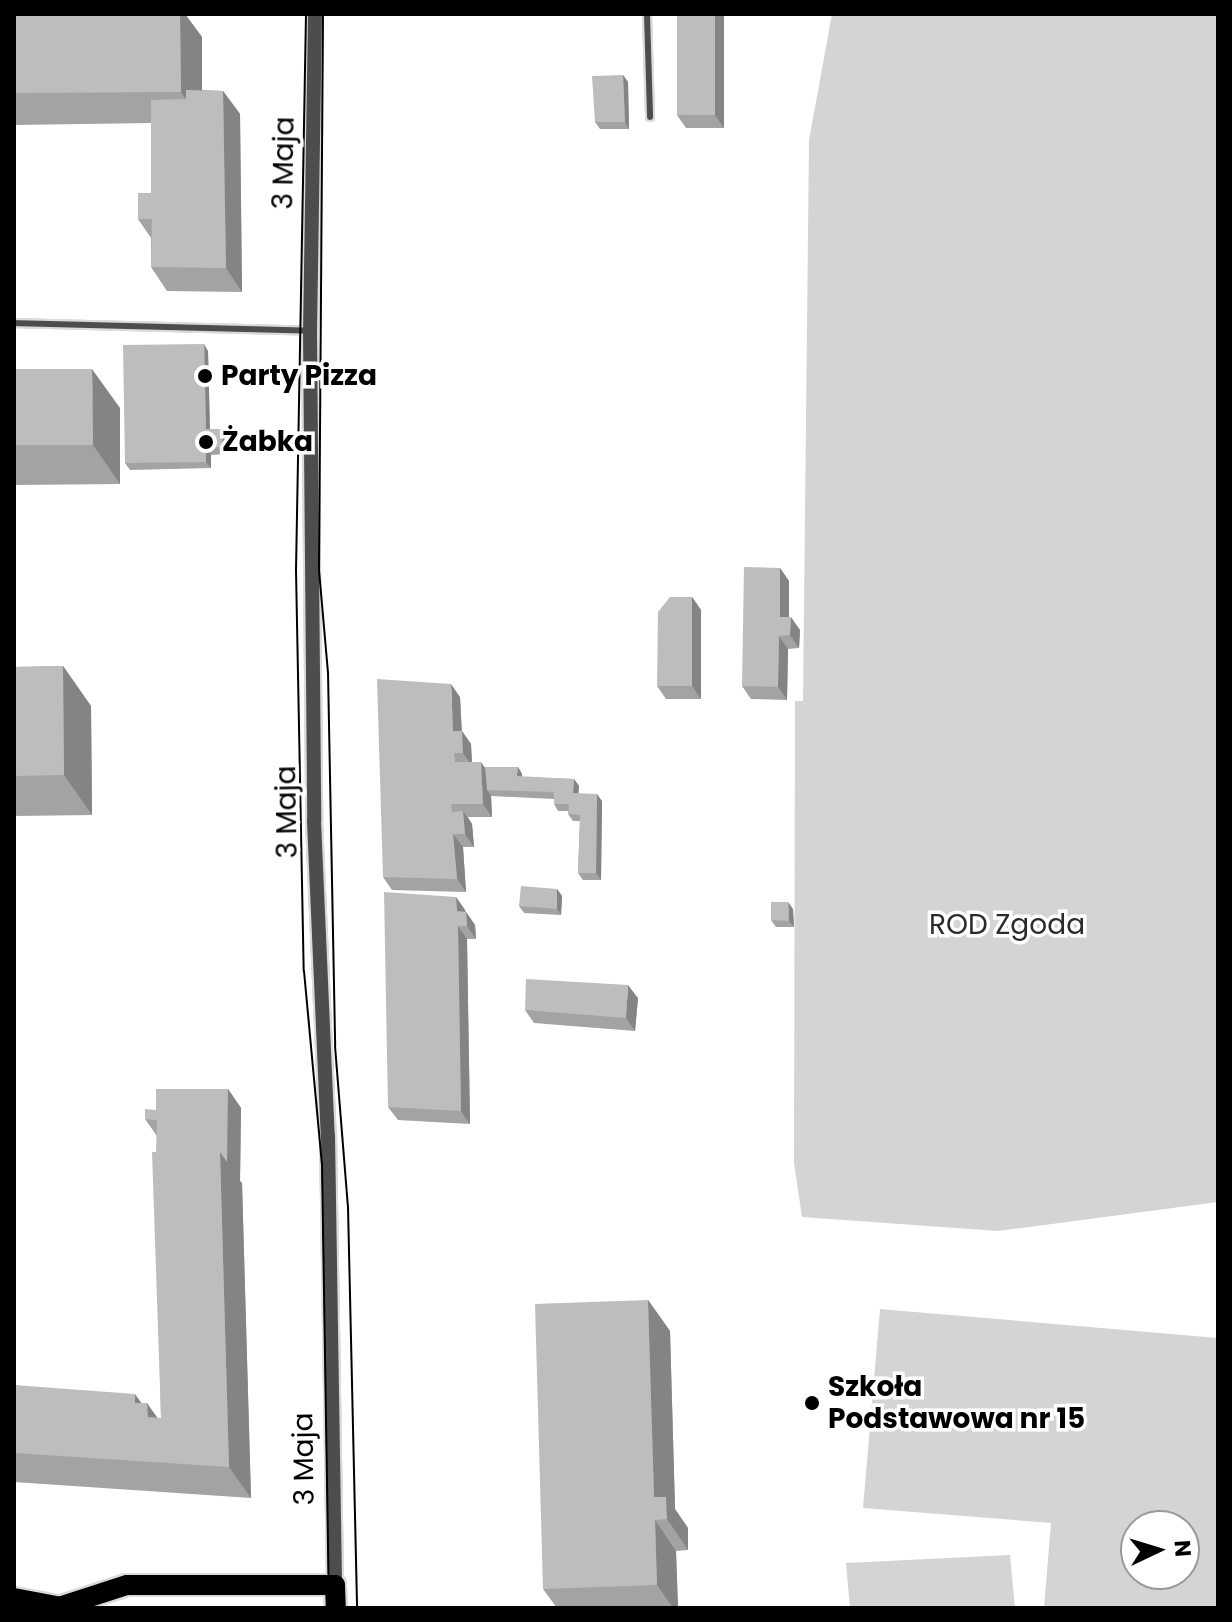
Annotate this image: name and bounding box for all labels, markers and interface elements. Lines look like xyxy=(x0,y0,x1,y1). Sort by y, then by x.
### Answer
street label: 3 Maja xyxy=(266,116,302,210)
place label: Party Pizza xyxy=(221,359,377,393)
marker: Party Pizza xyxy=(196,367,214,385)
place label: Żabka xyxy=(222,425,313,459)
marker: Żabka xyxy=(197,433,215,451)
street label: 3 Maja xyxy=(269,765,305,859)
park label: ROD Zgoda xyxy=(929,908,1085,942)
place label: Szkoła Podstawowa nr 15 xyxy=(828,1370,1085,1436)
marker: Szkoła Podstawowa nr 15 xyxy=(803,1394,821,1412)
street label: 3 Maja xyxy=(286,1412,322,1506)
north arrow xyxy=(1120,1510,1200,1590)
text: N xyxy=(1166,1539,1198,1558)

